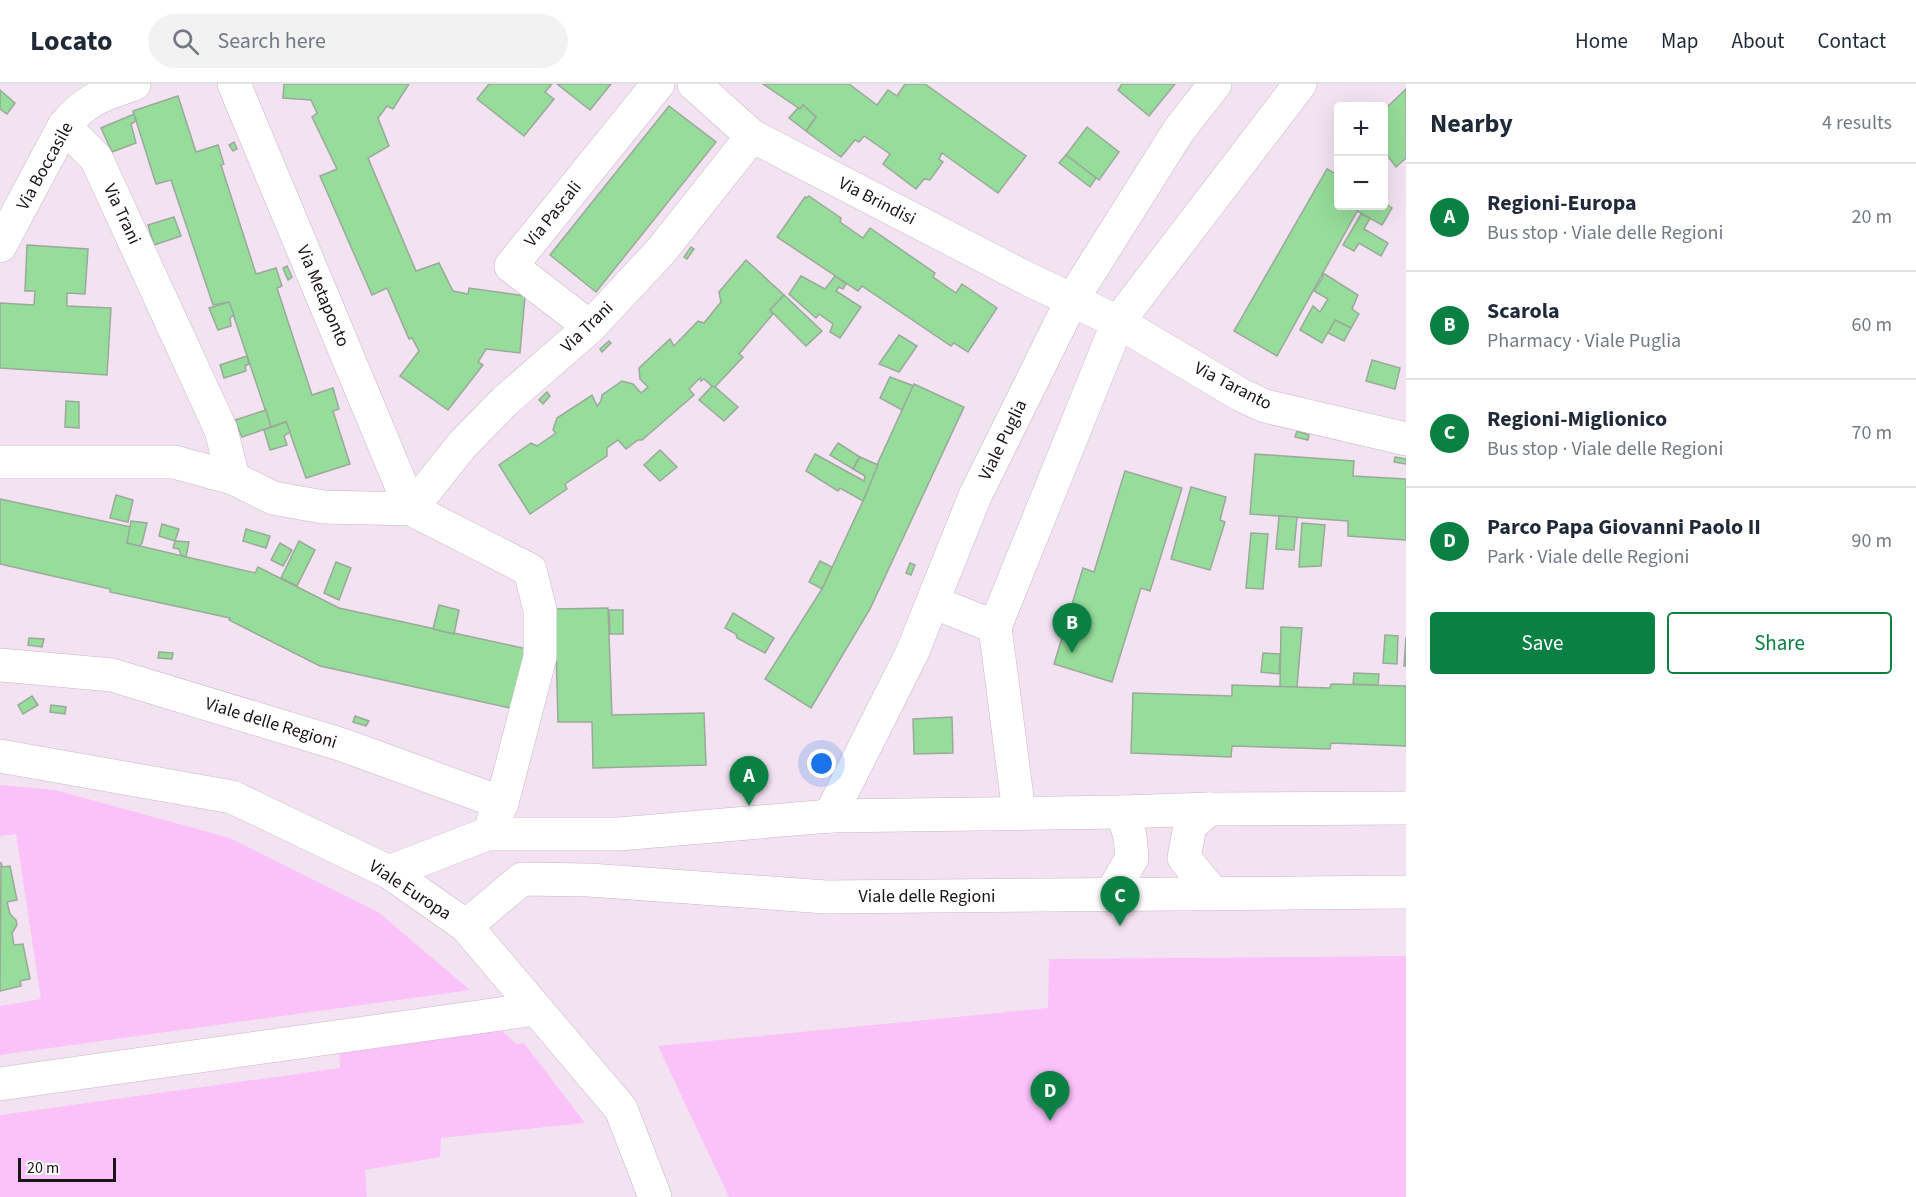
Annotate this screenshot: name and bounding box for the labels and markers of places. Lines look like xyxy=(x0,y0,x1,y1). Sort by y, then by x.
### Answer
pin: B xyxy=(1052,604,1092,653)
pin: A xyxy=(730,756,768,806)
pin: C xyxy=(1100,876,1140,926)
pin: D xyxy=(1030,1072,1070,1121)

